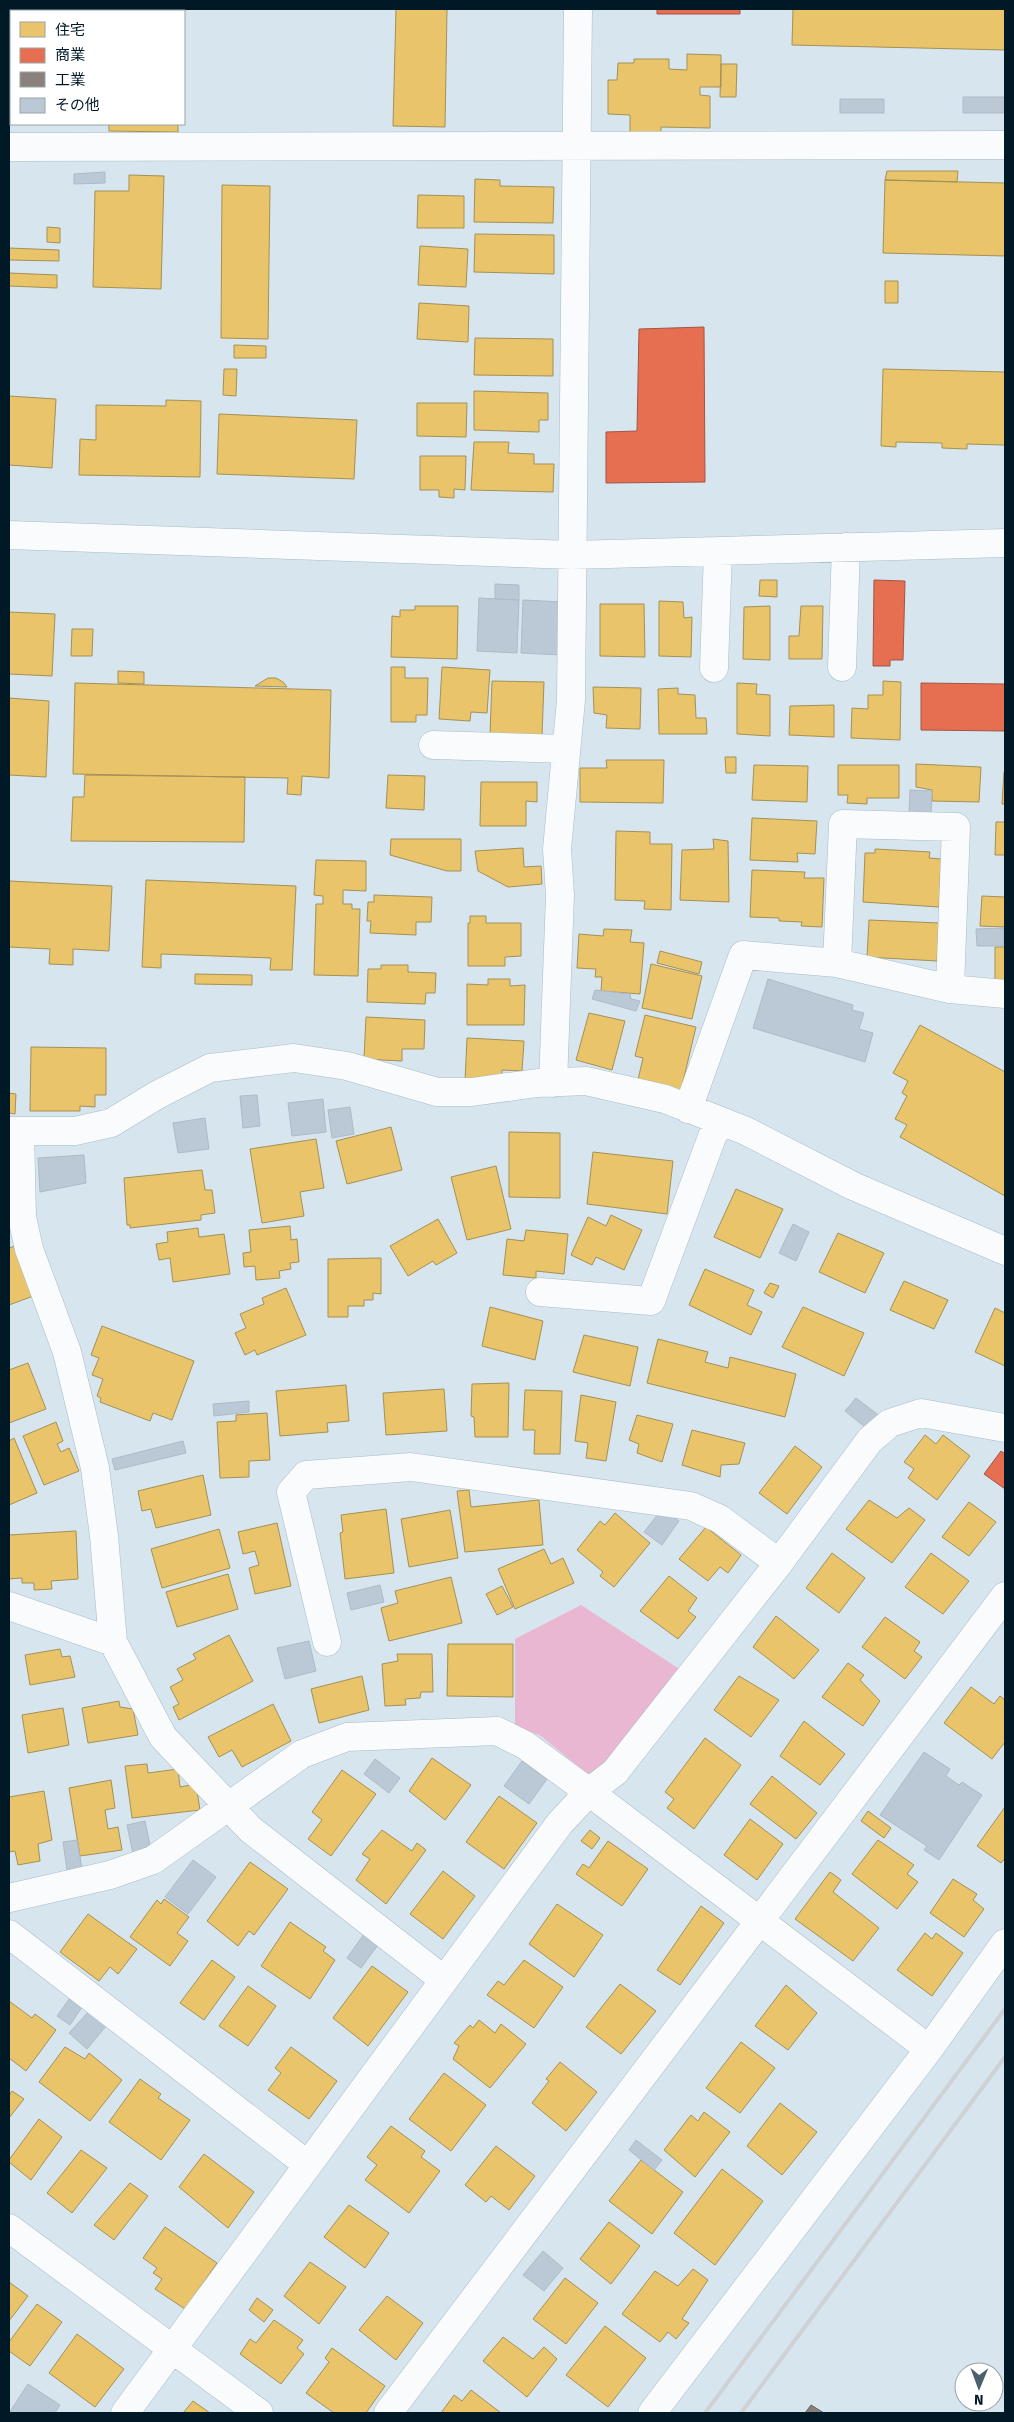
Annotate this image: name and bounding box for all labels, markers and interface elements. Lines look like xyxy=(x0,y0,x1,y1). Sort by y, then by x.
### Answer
legend xyxy=(10,10,185,125)
text: 住宅 xyxy=(55,21,85,39)
text: 商業 xyxy=(55,46,85,64)
text: 工業 xyxy=(55,71,85,89)
text: その他 xyxy=(55,96,100,114)
north arrow xyxy=(954,2362,1004,2412)
text: N xyxy=(974,2391,984,2408)

